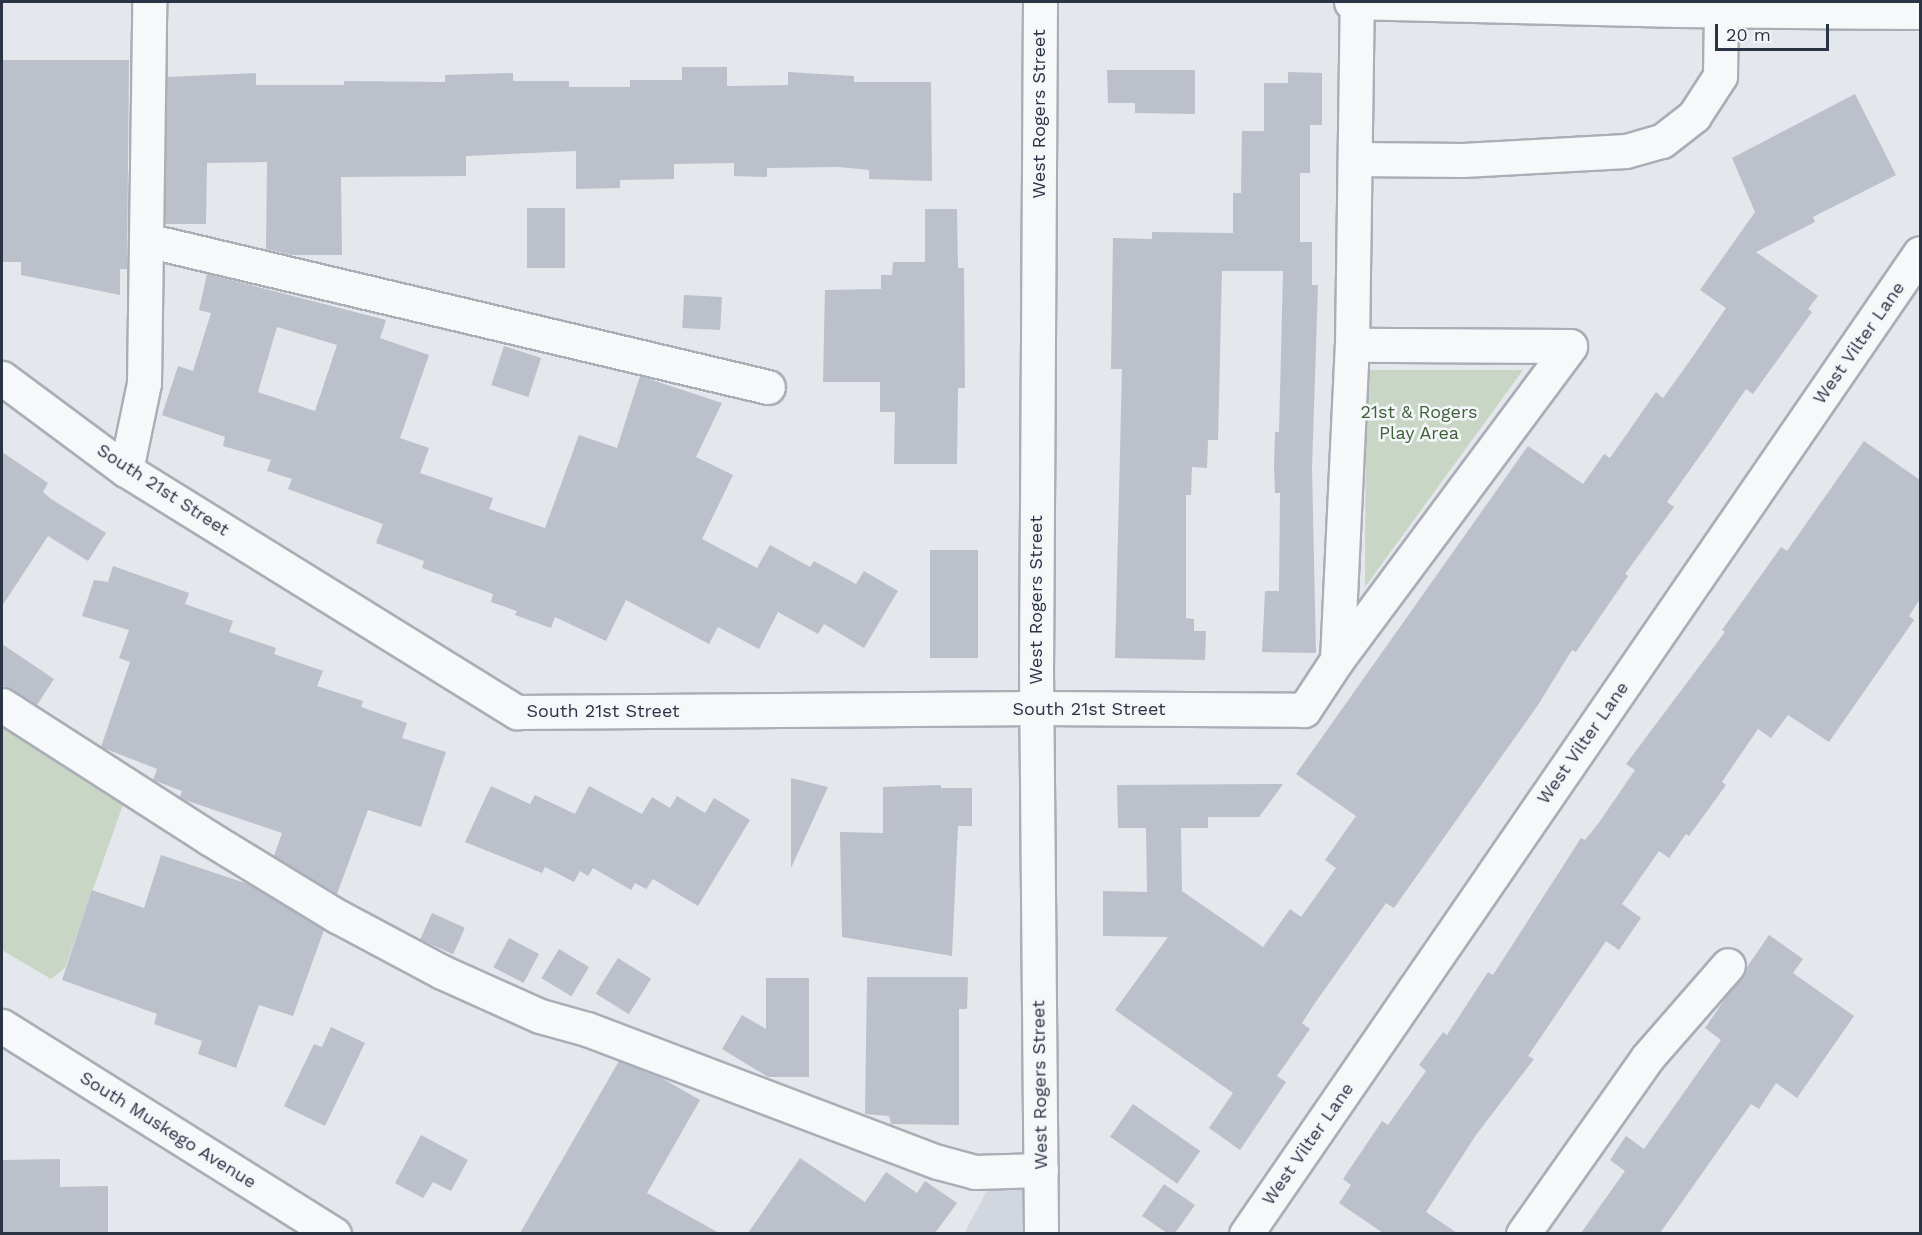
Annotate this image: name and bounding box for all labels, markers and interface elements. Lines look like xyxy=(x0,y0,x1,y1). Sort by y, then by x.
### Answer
scale bar xyxy=(1718,12,1832,50)
text: 20 m xyxy=(1726,24,1771,45)
street label: West Rogers Street xyxy=(1028,29,1050,199)
street label: West Vilter Lane xyxy=(1808,277,1910,409)
park label: 21st & Rogers Play Area xyxy=(1361,402,1477,444)
street label: South 21st Street xyxy=(93,439,233,541)
street label: West Rogers Street xyxy=(1025,515,1047,685)
street label: West Vilter Lane xyxy=(1532,677,1634,809)
street label: South 21st Street xyxy=(1012,698,1166,720)
street label: South 21st Street xyxy=(526,700,680,722)
street label: West Rogers Street xyxy=(1028,1000,1052,1170)
street label: South Muskego Avenue xyxy=(76,1067,260,1193)
street label: West Vilter Lane xyxy=(1257,1078,1359,1210)

